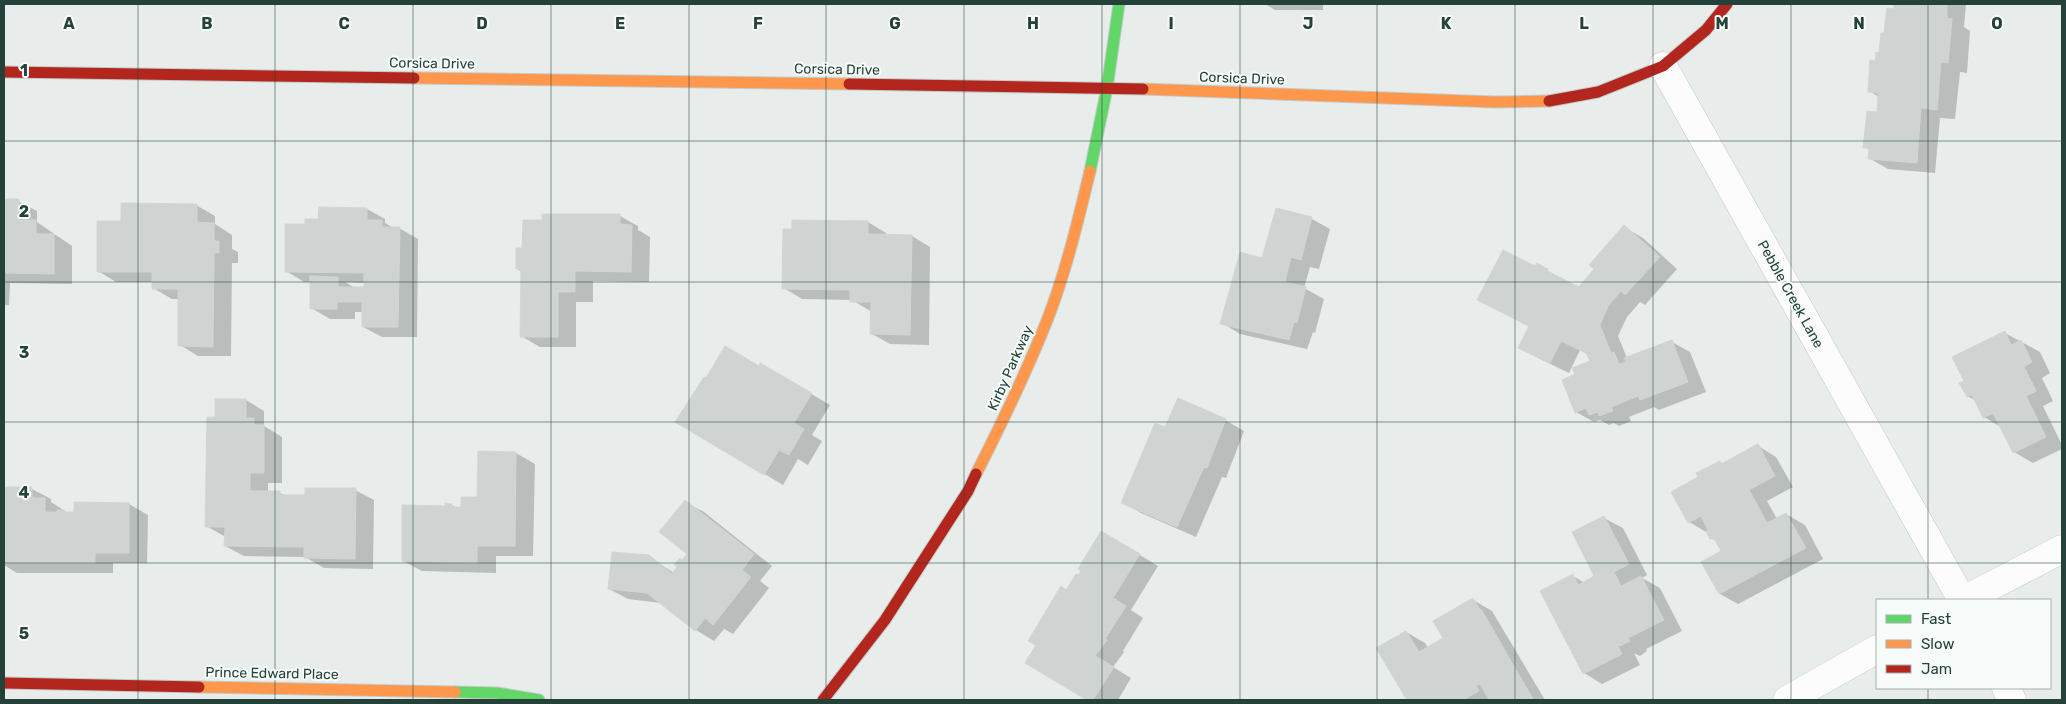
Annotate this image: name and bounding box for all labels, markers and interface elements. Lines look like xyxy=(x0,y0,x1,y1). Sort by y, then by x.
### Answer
text: A xyxy=(63,14,75,33)
text: B xyxy=(201,14,213,33)
text: C xyxy=(338,14,350,33)
text: D xyxy=(476,14,488,33)
text: E xyxy=(615,14,625,33)
text: F xyxy=(753,14,763,33)
text: G xyxy=(889,14,901,33)
text: H xyxy=(1027,14,1039,33)
text: I xyxy=(1168,14,1174,33)
text: J xyxy=(1303,14,1313,33)
text: K xyxy=(1441,14,1452,33)
text: L xyxy=(1579,14,1589,33)
text: M xyxy=(1715,14,1729,33)
text: N xyxy=(1853,14,1865,33)
text: O xyxy=(1991,14,2003,33)
street label: Corsica Drive xyxy=(389,54,475,73)
street label: Corsica Drive xyxy=(794,60,880,79)
text: 1 xyxy=(20,61,28,80)
street label: Corsica Drive xyxy=(1199,69,1285,88)
text: 2 xyxy=(19,202,29,221)
street label: Pebble Creek Lane xyxy=(1754,237,1827,351)
street label: Kirby Parkway xyxy=(984,323,1037,413)
text: 3 xyxy=(19,343,29,362)
text: 4 xyxy=(19,483,30,502)
legend xyxy=(1876,599,2051,689)
text: Fast xyxy=(1921,610,1951,628)
text: 5 xyxy=(19,624,29,643)
text: Slow xyxy=(1921,635,1954,653)
text: Jam xyxy=(1921,660,1952,678)
street label: Prince Edward Place xyxy=(205,664,339,683)

